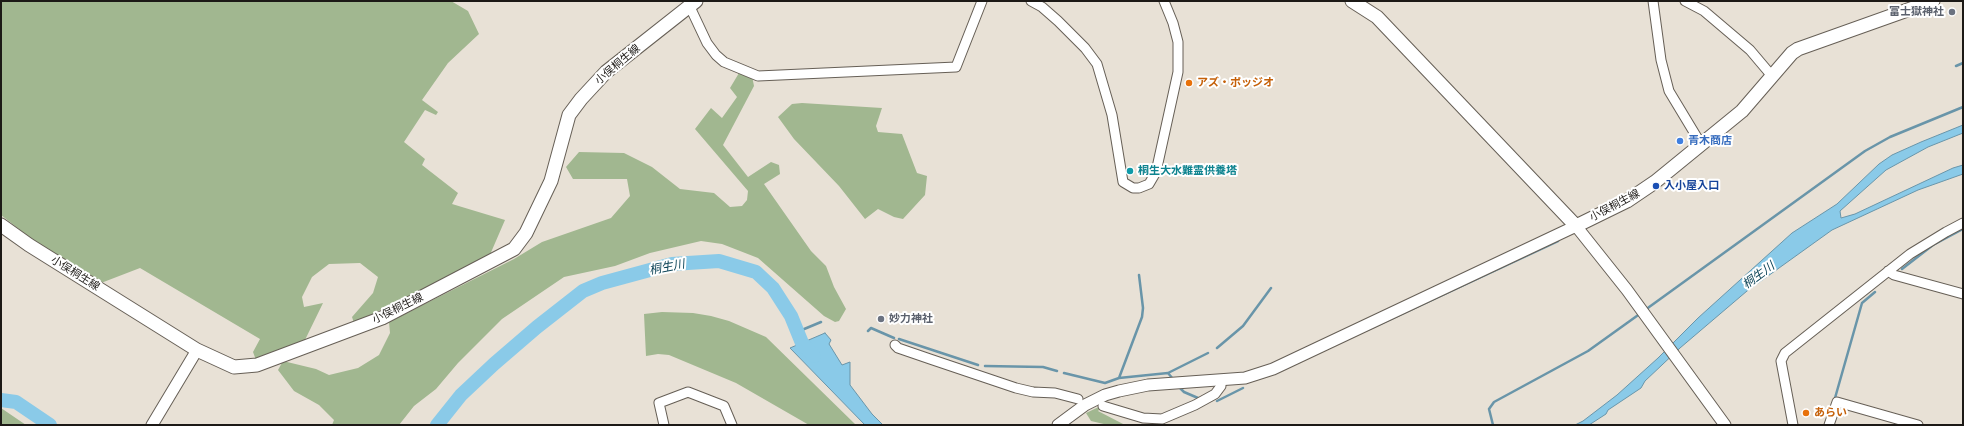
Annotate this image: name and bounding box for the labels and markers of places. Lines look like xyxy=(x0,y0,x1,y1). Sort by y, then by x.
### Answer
place label: 富士獄神社 xyxy=(1889,5,1944,19)
marker: 富士獄神社 xyxy=(1947,7,1957,17)
place label: アズ・ポッジオ xyxy=(1197,76,1274,90)
marker: アズ・ポッジオ xyxy=(1184,78,1194,88)
place label: 青木商店 xyxy=(1688,134,1732,148)
marker: 青木商店 xyxy=(1675,136,1685,146)
place label: 桐生大水難霊供養塔 xyxy=(1138,164,1237,178)
marker: 桐生大水難霊供養塔 xyxy=(1125,166,1135,176)
place label: 入小屋入口 xyxy=(1664,179,1719,193)
marker: 入小屋入口 xyxy=(1651,181,1661,191)
place label: 妙力神社 xyxy=(889,312,933,326)
marker: 妙力神社 xyxy=(876,314,886,324)
place label: あらい xyxy=(1814,406,1847,420)
marker: あらい xyxy=(1801,408,1811,418)

